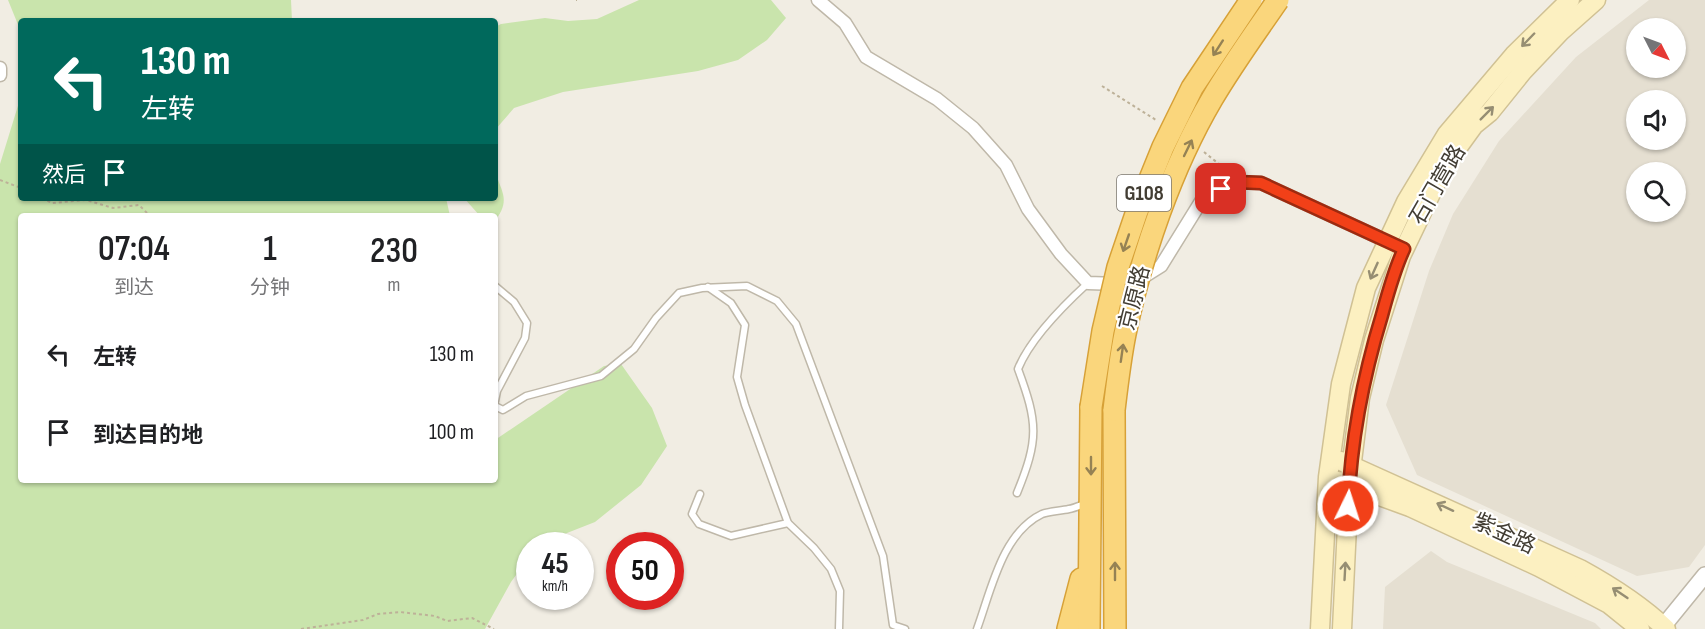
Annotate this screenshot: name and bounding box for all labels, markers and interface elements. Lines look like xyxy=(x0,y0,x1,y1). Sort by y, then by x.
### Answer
north arrow xyxy=(1626,18,1686,78)
map controls xyxy=(1626,18,1686,222)
one-way arrow xyxy=(1521,33,1535,48)
text: 130 m xyxy=(141,36,231,87)
one-way arrow xyxy=(1212,40,1224,56)
icon: left xyxy=(42,42,120,120)
button: sound xyxy=(1626,90,1686,150)
text: 左转 xyxy=(141,94,195,126)
one-way arrow xyxy=(1479,106,1494,121)
one-way arrow xyxy=(1182,139,1194,157)
street label: 石门营路 xyxy=(1404,140,1472,230)
icon: arrive xyxy=(98,156,131,189)
text: 然后 xyxy=(42,162,86,189)
button: search xyxy=(1626,162,1686,222)
pin xyxy=(1195,163,1246,214)
icon: arrive xyxy=(1204,172,1237,205)
road number: G108 xyxy=(1117,175,1171,211)
text: 07:04 xyxy=(98,228,170,271)
text: 1 xyxy=(263,228,277,271)
text: 230 xyxy=(370,230,418,273)
one-way arrow xyxy=(1120,233,1131,252)
one-way arrow xyxy=(1368,261,1379,279)
street label: 京原路 xyxy=(1114,263,1156,333)
text: m xyxy=(388,273,400,297)
text: 到达 xyxy=(114,276,154,300)
text: 分钟 xyxy=(250,276,290,300)
icon: left xyxy=(42,338,75,371)
text: 130 m xyxy=(430,341,474,368)
one-way arrow xyxy=(1117,343,1128,363)
text: 左转 xyxy=(93,344,137,371)
icon: arrive xyxy=(42,416,75,449)
text: 100 m xyxy=(429,419,474,446)
text: 到达目的地 xyxy=(93,422,203,449)
one-way arrow xyxy=(1085,455,1097,475)
position arrow xyxy=(1316,474,1380,538)
one-way arrow xyxy=(1437,501,1455,513)
street label: 紫金路 xyxy=(1468,508,1540,560)
speed limit sign: 50 xyxy=(606,532,684,610)
text: 45 xyxy=(541,546,569,582)
one-way arrow xyxy=(1109,561,1121,581)
one-way arrow xyxy=(1339,561,1350,581)
text: km/h xyxy=(542,577,568,596)
one-way arrow xyxy=(1613,587,1629,599)

